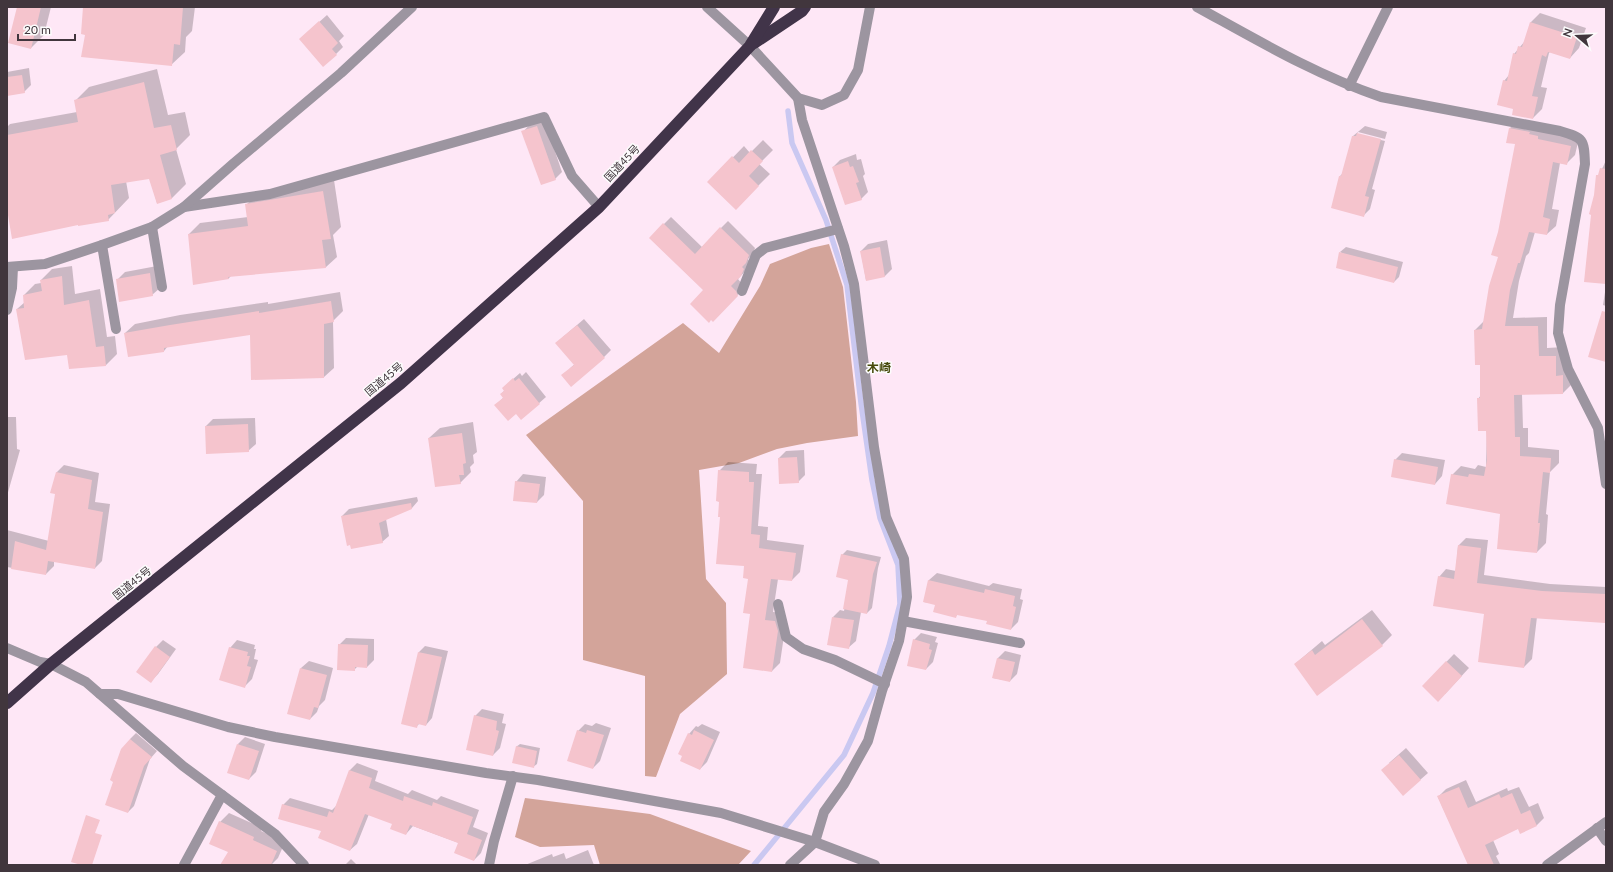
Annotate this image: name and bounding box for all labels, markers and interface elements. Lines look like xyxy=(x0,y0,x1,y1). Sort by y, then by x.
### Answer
scale bar xyxy=(18,16,75,42)
north arrow xyxy=(1557,16,1597,56)
text: 20 m xyxy=(24,22,51,37)
text: N xyxy=(1560,26,1575,39)
street label: 国道45号 xyxy=(601,141,642,184)
street label: 国道45号 xyxy=(362,359,405,398)
district label: 木崎 xyxy=(867,360,891,375)
street label: 国道45号 xyxy=(110,563,154,602)

